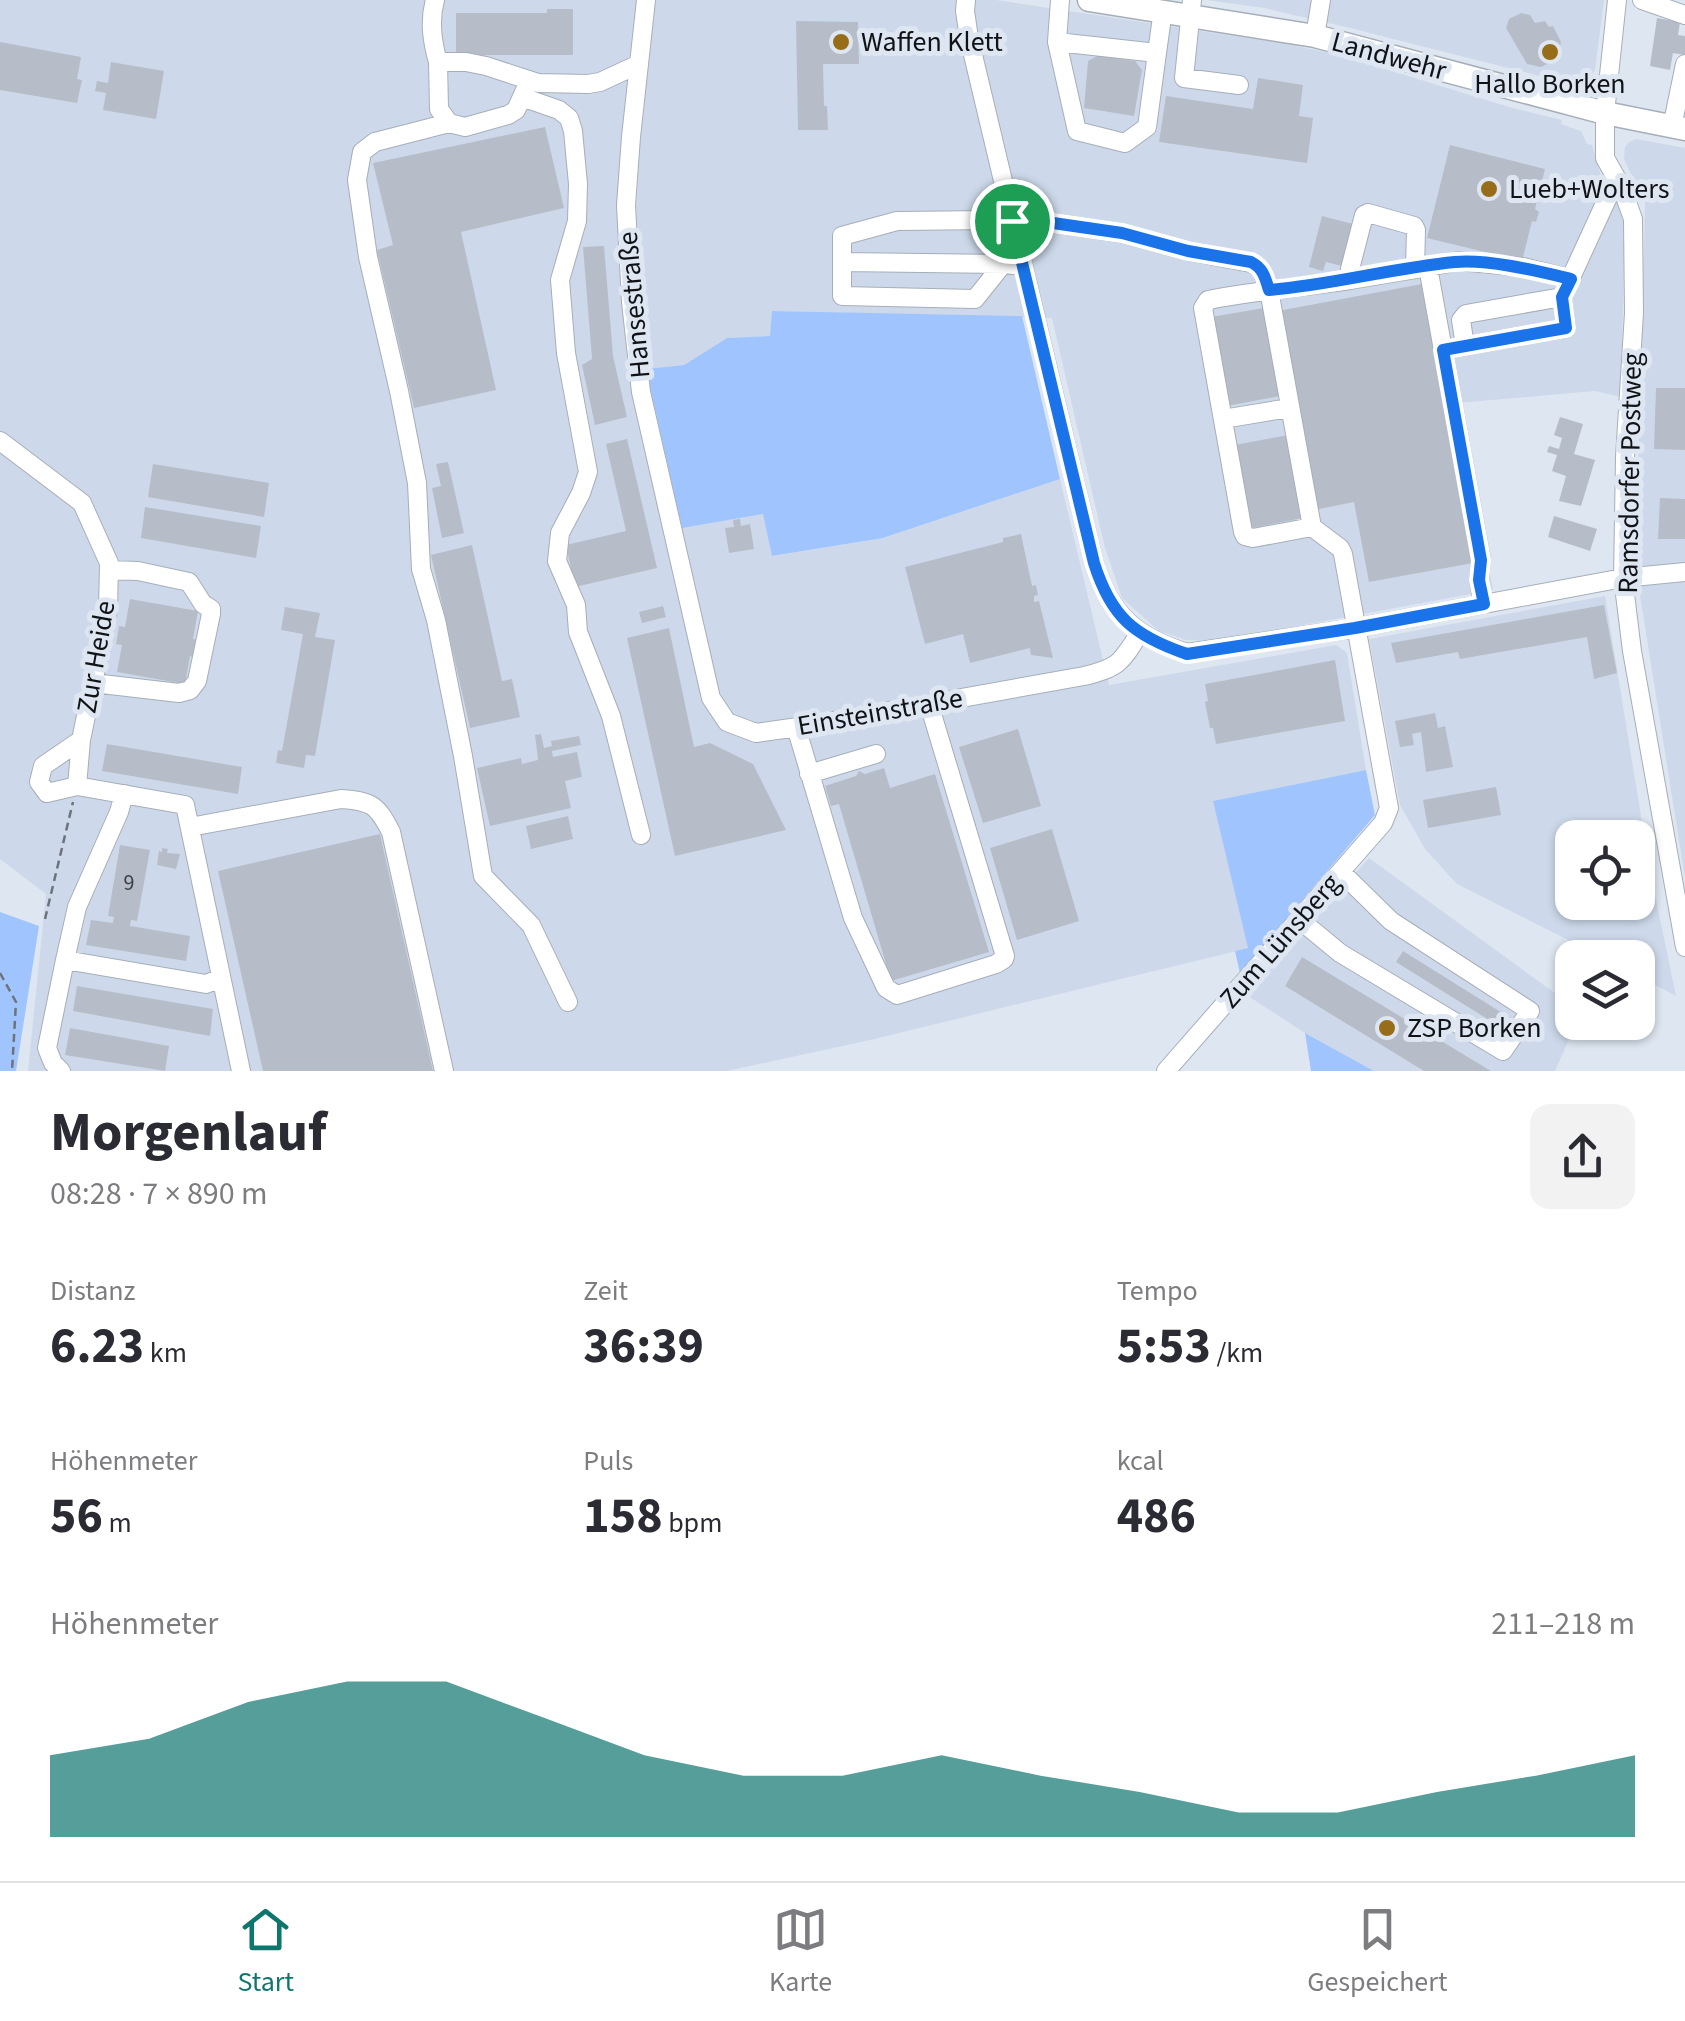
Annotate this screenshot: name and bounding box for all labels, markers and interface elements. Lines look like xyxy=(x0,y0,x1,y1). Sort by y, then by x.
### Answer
street label: Landwehr xyxy=(1327,21,1451,91)
place label: Waffen Klett xyxy=(861,22,1003,62)
marker: Waffen Klett xyxy=(830,31,852,53)
marker: Hallo Borken xyxy=(1539,41,1561,63)
place label: Hallo Borken xyxy=(1474,64,1626,104)
place label: Lueb+Wolters xyxy=(1509,169,1670,209)
marker: Lueb+Wolters xyxy=(1478,178,1500,200)
pin xyxy=(970,179,1055,264)
icon: arrive xyxy=(985,194,1040,249)
street label: Hansestraße xyxy=(608,230,660,380)
street label: Ramsdorfer Postweg xyxy=(1608,352,1652,594)
street label: Zur Heide xyxy=(66,598,126,716)
street label: Einsteinstraße xyxy=(794,678,966,746)
map controls xyxy=(1555,820,1655,1040)
button: locate xyxy=(1555,820,1655,920)
street label: Zum Lünsberg xyxy=(1210,865,1350,1017)
house number: 9 xyxy=(124,867,134,899)
button: layers xyxy=(1555,940,1655,1040)
place label: ZSP Borken xyxy=(1407,1008,1542,1048)
marker: ZSP Borken xyxy=(1376,1017,1398,1039)
text: Morgenlauf xyxy=(50,1094,327,1172)
button: share xyxy=(1530,1104,1635,1209)
text: 08:28 · 7 × 890 m xyxy=(50,1171,268,1217)
text: Distanz xyxy=(50,1271,135,1311)
text: Zeit xyxy=(583,1271,628,1311)
text: Tempo xyxy=(1117,1271,1198,1311)
text: 6.23 xyxy=(50,1311,144,1382)
text: 36:39 xyxy=(583,1311,704,1382)
text: 5:53 xyxy=(1117,1311,1211,1382)
text: km xyxy=(144,1333,187,1373)
text: /km xyxy=(1211,1333,1263,1373)
text: Höhenmeter xyxy=(50,1441,197,1481)
text: Puls xyxy=(583,1441,633,1481)
text: kcal xyxy=(1117,1441,1164,1481)
text: 56 xyxy=(50,1481,103,1552)
text: 158 xyxy=(583,1481,663,1552)
text: 486 xyxy=(1117,1481,1196,1552)
text: m xyxy=(103,1503,132,1543)
text: bpm xyxy=(663,1503,722,1543)
text: Höhenmeter xyxy=(50,1601,218,1647)
text: 211–218 m xyxy=(1491,1601,1635,1647)
tab: Start xyxy=(238,1902,294,2002)
tab: Karte xyxy=(769,1902,832,2002)
tab: Gespeichert xyxy=(1307,1902,1447,2002)

